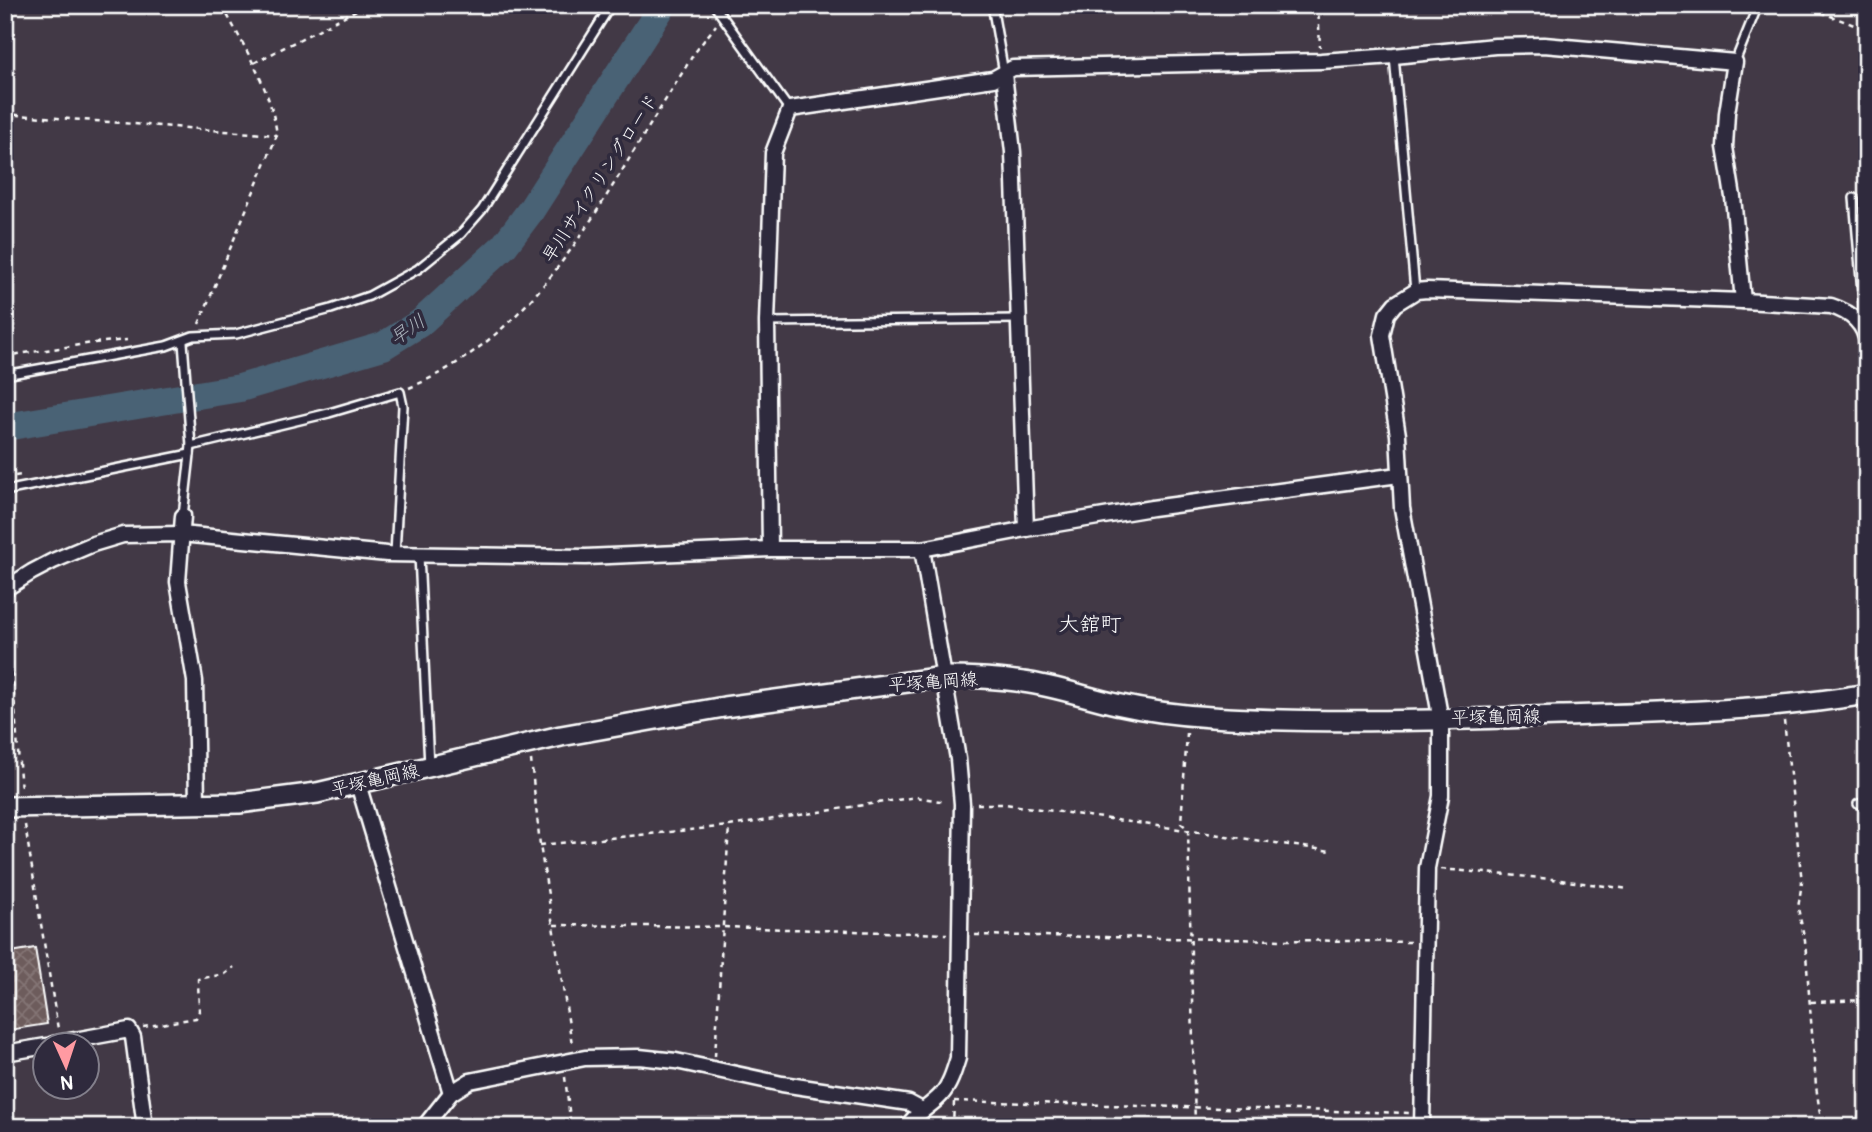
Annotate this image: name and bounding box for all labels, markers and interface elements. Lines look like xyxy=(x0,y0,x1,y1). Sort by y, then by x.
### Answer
street label: 早川サイクリングロード xyxy=(537,90,663,267)
water label: 早川 xyxy=(385,309,430,350)
district label: 大舘町 xyxy=(1059,611,1122,638)
street label: 平塚亀岡線 xyxy=(887,668,979,697)
street label: 平塚亀岡線 xyxy=(1451,705,1541,730)
street label: 平塚亀岡線 xyxy=(329,759,422,802)
north arrow xyxy=(32,1030,102,1100)
text: N xyxy=(60,1070,74,1094)

